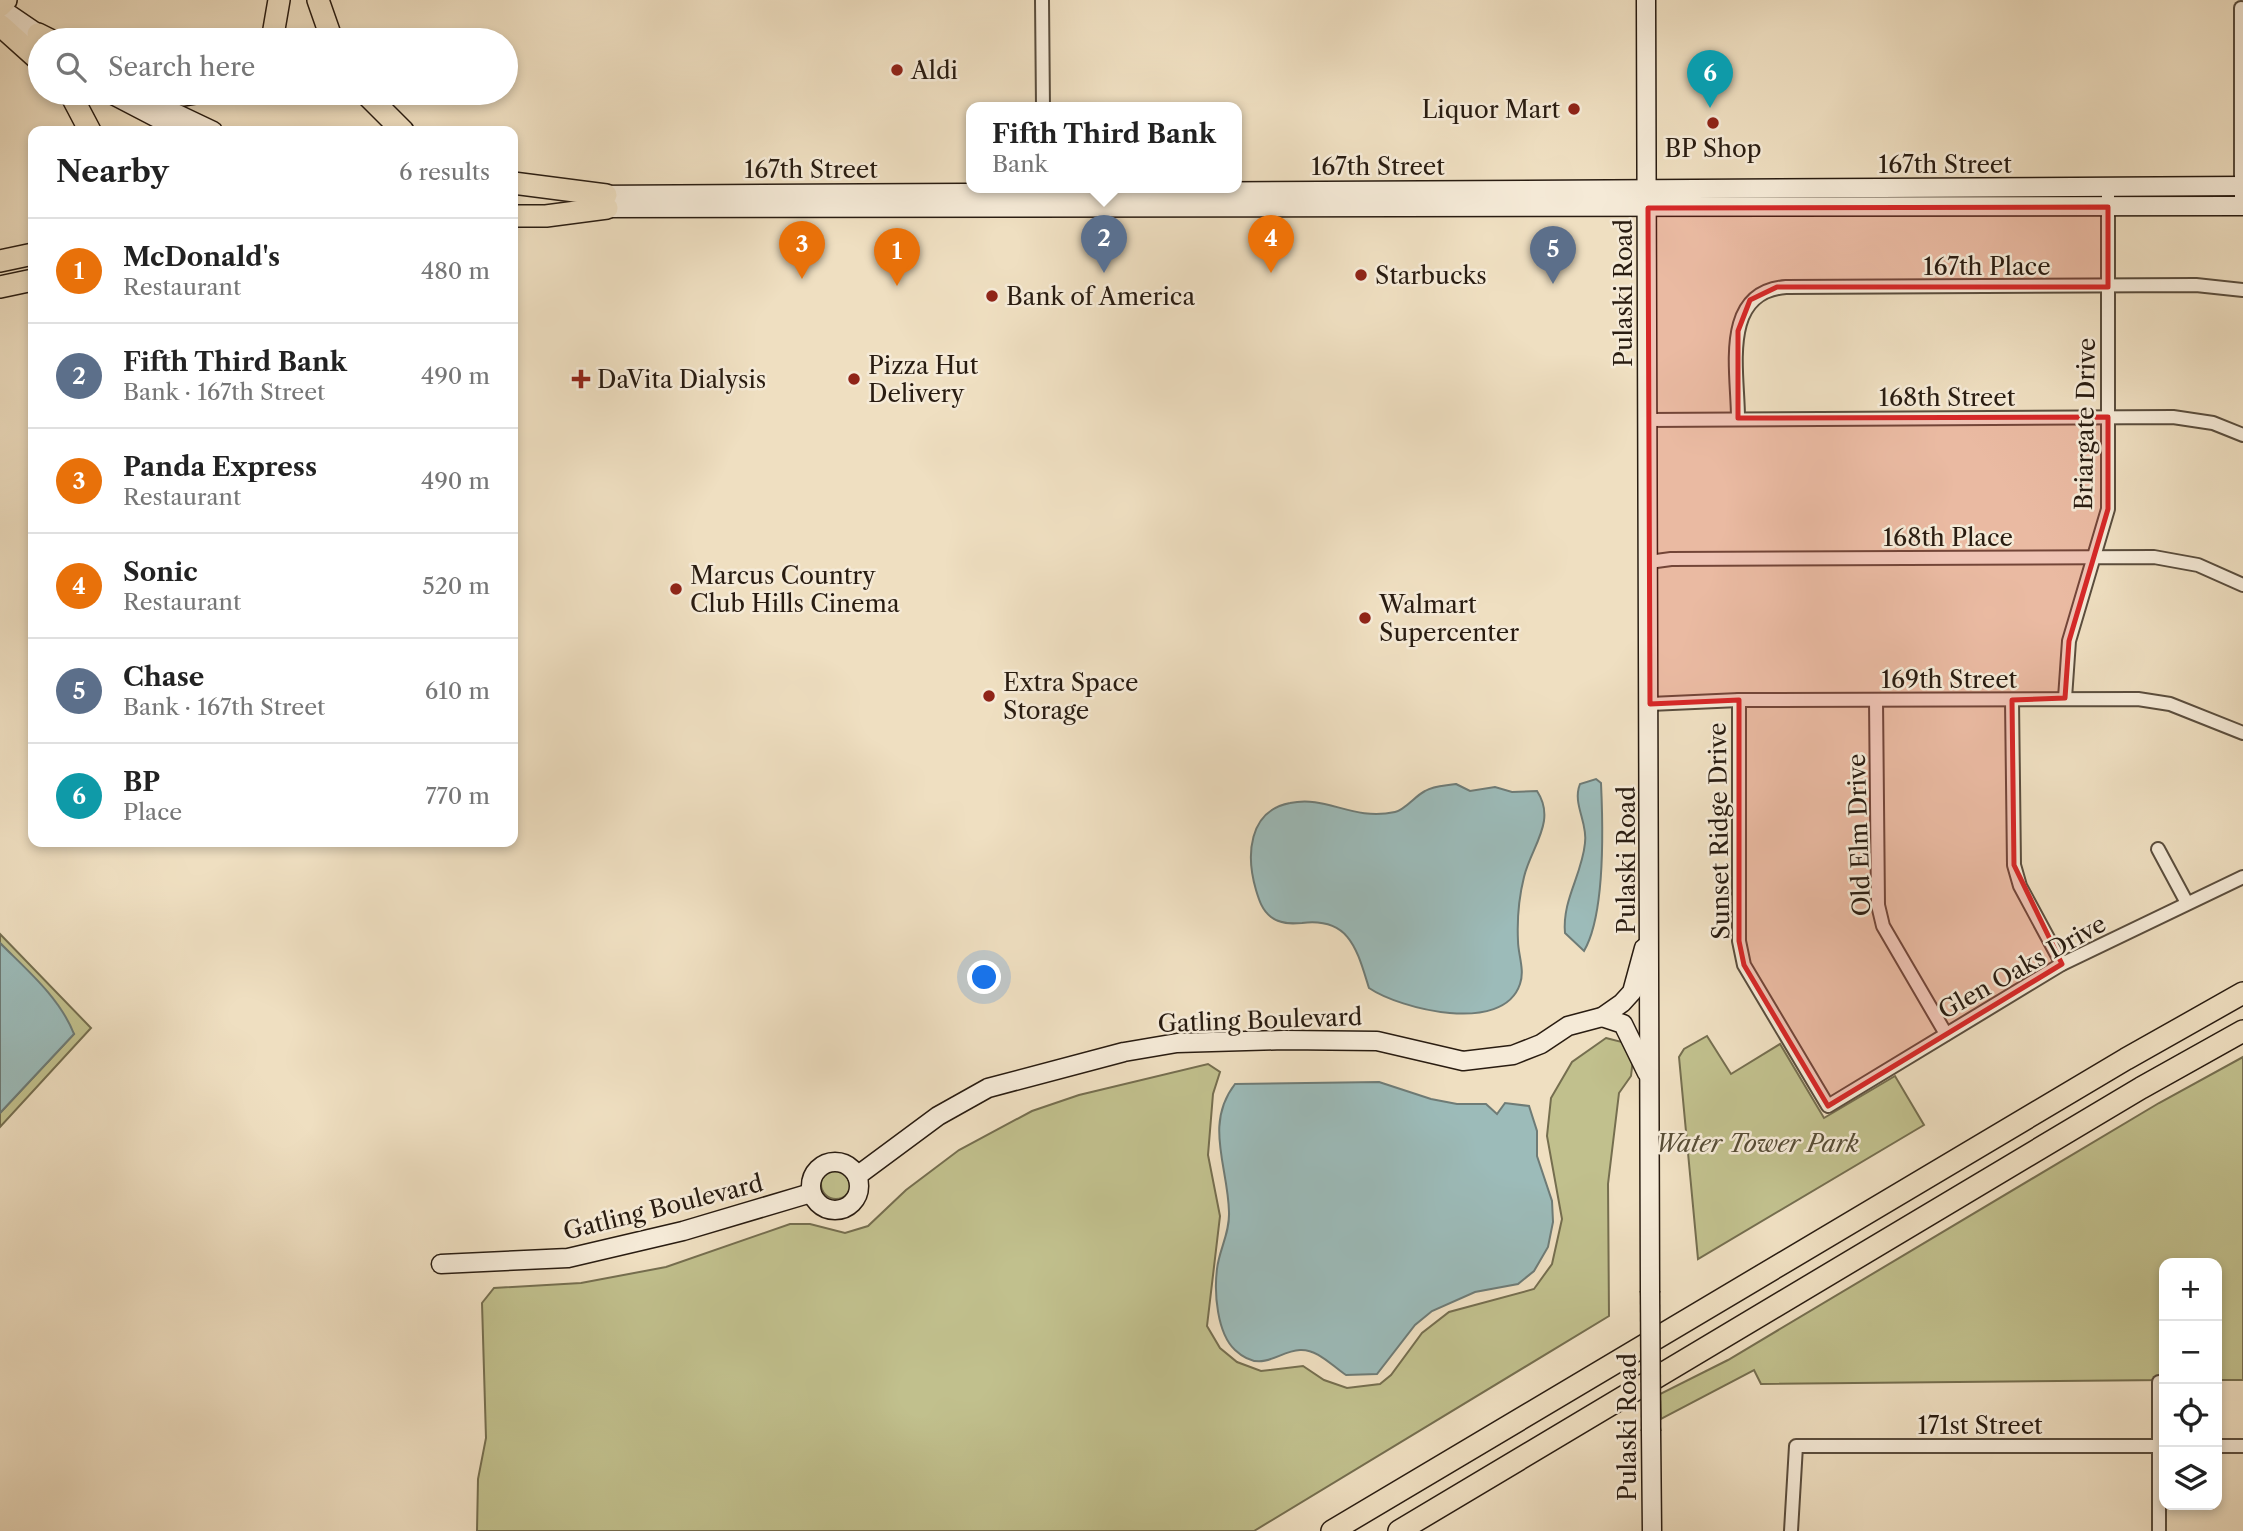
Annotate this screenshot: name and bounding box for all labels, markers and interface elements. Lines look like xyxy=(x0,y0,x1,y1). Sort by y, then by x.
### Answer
search box xyxy=(28,28,518,105)
icon: search xyxy=(52,48,90,86)
pin: 6 xyxy=(1687,50,1733,108)
text: Search here xyxy=(108,51,255,83)
place label: Aldi xyxy=(910,56,958,85)
marker: Aldi xyxy=(889,62,905,78)
place label: Liquor Mart xyxy=(1422,95,1561,124)
marker: Liquor Mart xyxy=(1566,101,1582,117)
popup xyxy=(966,102,1242,193)
marker: BP Shop xyxy=(1705,115,1721,131)
text: Fifth Third Bank xyxy=(992,118,1216,150)
place label: BP Shop xyxy=(1664,134,1762,163)
text: Bank xyxy=(992,150,1048,178)
street label: 167th Street xyxy=(1878,150,2012,179)
street label: 167th Street xyxy=(1311,152,1445,181)
text: Nearby xyxy=(56,153,169,190)
street label: 167th Street xyxy=(744,155,878,184)
text: 6 results xyxy=(399,158,490,186)
pin: 2 xyxy=(1081,215,1127,273)
pin: 4 xyxy=(1248,215,1294,273)
street label: Pulaski Road xyxy=(1609,219,1638,367)
pin: 3 xyxy=(779,221,825,279)
pin: 5 xyxy=(1530,226,1576,284)
pin: 1 xyxy=(874,228,920,286)
text: McDonald's xyxy=(123,241,280,273)
street label: 167th Place xyxy=(1923,252,2051,281)
text: 1 xyxy=(74,257,84,285)
text: 480 m xyxy=(421,257,490,285)
place label: Starbucks xyxy=(1375,261,1487,290)
marker: Starbucks xyxy=(1353,267,1369,283)
text: Restaurant xyxy=(123,273,241,301)
place label: Bank of America xyxy=(1006,282,1195,311)
marker: Bank of America xyxy=(984,288,1000,304)
street label: Briargate Drive xyxy=(2069,337,2101,511)
text: Fifth Third Bank xyxy=(123,346,347,378)
place label: Pizza Hut Delivery xyxy=(868,351,979,408)
text: 2 xyxy=(72,362,86,390)
text: 490 m xyxy=(421,362,490,390)
place label: DaVita Dialysis xyxy=(597,365,766,394)
marker: DaVita Dialysis xyxy=(571,369,591,389)
marker: Pizza Hut Delivery xyxy=(846,371,862,387)
text: Bank · 167th Street xyxy=(123,378,325,406)
street label: 168th Street xyxy=(1879,383,2016,412)
text: Panda Express xyxy=(123,451,317,483)
text: 3 xyxy=(73,467,86,495)
text: 490 m xyxy=(421,467,490,495)
text: Restaurant xyxy=(123,483,241,511)
street label: 168th Place xyxy=(1883,523,2013,552)
text: Sonic xyxy=(123,556,198,588)
place label: Marcus Country Club Hills Cinema xyxy=(690,561,900,618)
text: 4 xyxy=(72,572,86,600)
text: 520 m xyxy=(422,572,490,600)
marker: Marcus Country Club Hills Cinema xyxy=(668,581,684,597)
text: Restaurant xyxy=(123,588,241,616)
place label: Walmart Supercenter xyxy=(1378,590,1519,647)
marker: Walmart Supercenter xyxy=(1357,610,1373,626)
text: Chase xyxy=(123,661,204,693)
street label: 169th Street xyxy=(1881,665,2018,694)
place label: Extra Space Storage xyxy=(1003,668,1139,725)
text: 5 xyxy=(73,677,85,705)
text: 610 m xyxy=(425,677,490,705)
marker: Extra Space Storage xyxy=(981,688,997,704)
text: Bank · 167th Street xyxy=(123,693,325,721)
street label: Sunset Ridge Drive xyxy=(1703,722,1735,940)
street label: Old Elm Drive xyxy=(1842,753,1876,917)
text: BP xyxy=(123,766,160,798)
text: 6 xyxy=(72,782,86,810)
text: 770 m xyxy=(425,782,490,810)
street label: Pulaski Road xyxy=(1612,786,1641,934)
text: Place xyxy=(123,798,182,826)
street label: Glen Oaks Drive xyxy=(1933,909,2111,1025)
your location xyxy=(967,960,1001,994)
street label: Gatling Boulevard xyxy=(1157,1002,1363,1038)
park label: Water Tower Park xyxy=(1655,1129,1859,1158)
street label: Gatling Boulevard xyxy=(560,1168,766,1246)
map controls xyxy=(2159,1258,2222,1510)
button: + xyxy=(2159,1258,2222,1321)
button: − xyxy=(2159,1321,2222,1384)
street label: Pulaski Road xyxy=(1613,1353,1642,1501)
button: locate xyxy=(2159,1384,2222,1447)
street label: 171st Street xyxy=(1917,1411,2043,1440)
button: layers xyxy=(2159,1447,2222,1510)

